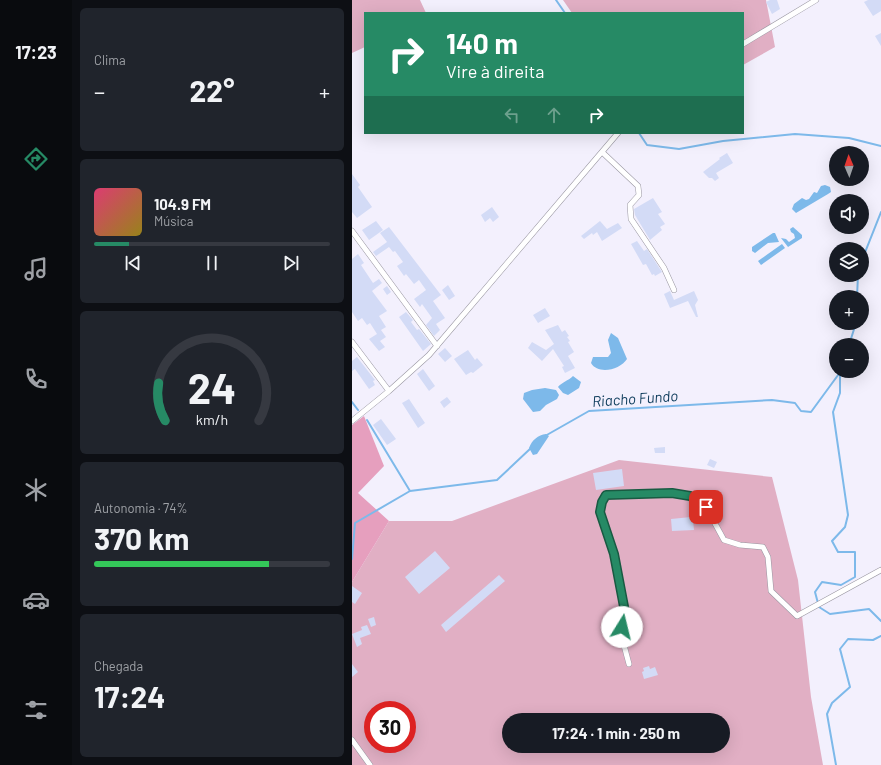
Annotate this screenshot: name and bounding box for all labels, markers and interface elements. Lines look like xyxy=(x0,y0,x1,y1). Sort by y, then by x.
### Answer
text: 140 m xyxy=(446,26,518,60)
icon: right xyxy=(380,28,432,80)
text: 17:23 xyxy=(15,41,57,63)
text: Clima xyxy=(94,52,126,68)
text: Vire à direita xyxy=(446,60,544,82)
text: 22° xyxy=(190,72,234,108)
text: − xyxy=(94,78,105,104)
text: + xyxy=(319,78,330,104)
icon: left xyxy=(501,104,523,126)
icon: ahead xyxy=(543,104,565,126)
icon: right xyxy=(585,104,607,126)
icon: directions xyxy=(22,145,50,173)
north arrow xyxy=(829,146,869,186)
map controls xyxy=(829,146,869,378)
button: sound xyxy=(829,194,869,234)
text: 104.9 FM xyxy=(154,195,211,213)
text: Música xyxy=(154,213,193,229)
button: layers xyxy=(829,242,869,282)
icon: previous xyxy=(122,252,144,274)
icon: pause xyxy=(201,252,223,274)
icon: next xyxy=(280,252,302,274)
icon: music xyxy=(22,255,50,283)
button: + xyxy=(829,290,869,330)
button: − xyxy=(829,338,869,378)
text: 24 xyxy=(188,361,236,411)
icon: phone xyxy=(22,365,50,393)
water label: Riacho Fundo xyxy=(591,386,679,410)
text: km/h xyxy=(196,410,228,427)
icon: climate xyxy=(22,476,50,504)
pin xyxy=(689,490,723,524)
icon: arrive xyxy=(695,496,717,518)
text: Autonomia · 74% xyxy=(94,500,187,516)
text: 370 km xyxy=(94,520,189,556)
icon: car xyxy=(22,586,50,614)
position arrow xyxy=(601,606,643,648)
text: Chegada xyxy=(94,658,143,674)
text: 17:24 xyxy=(94,678,165,714)
icon: filters xyxy=(22,696,50,724)
speed limit sign: 30 xyxy=(364,701,416,753)
text: 17:24 · 1 min · 250 m xyxy=(552,724,680,742)

